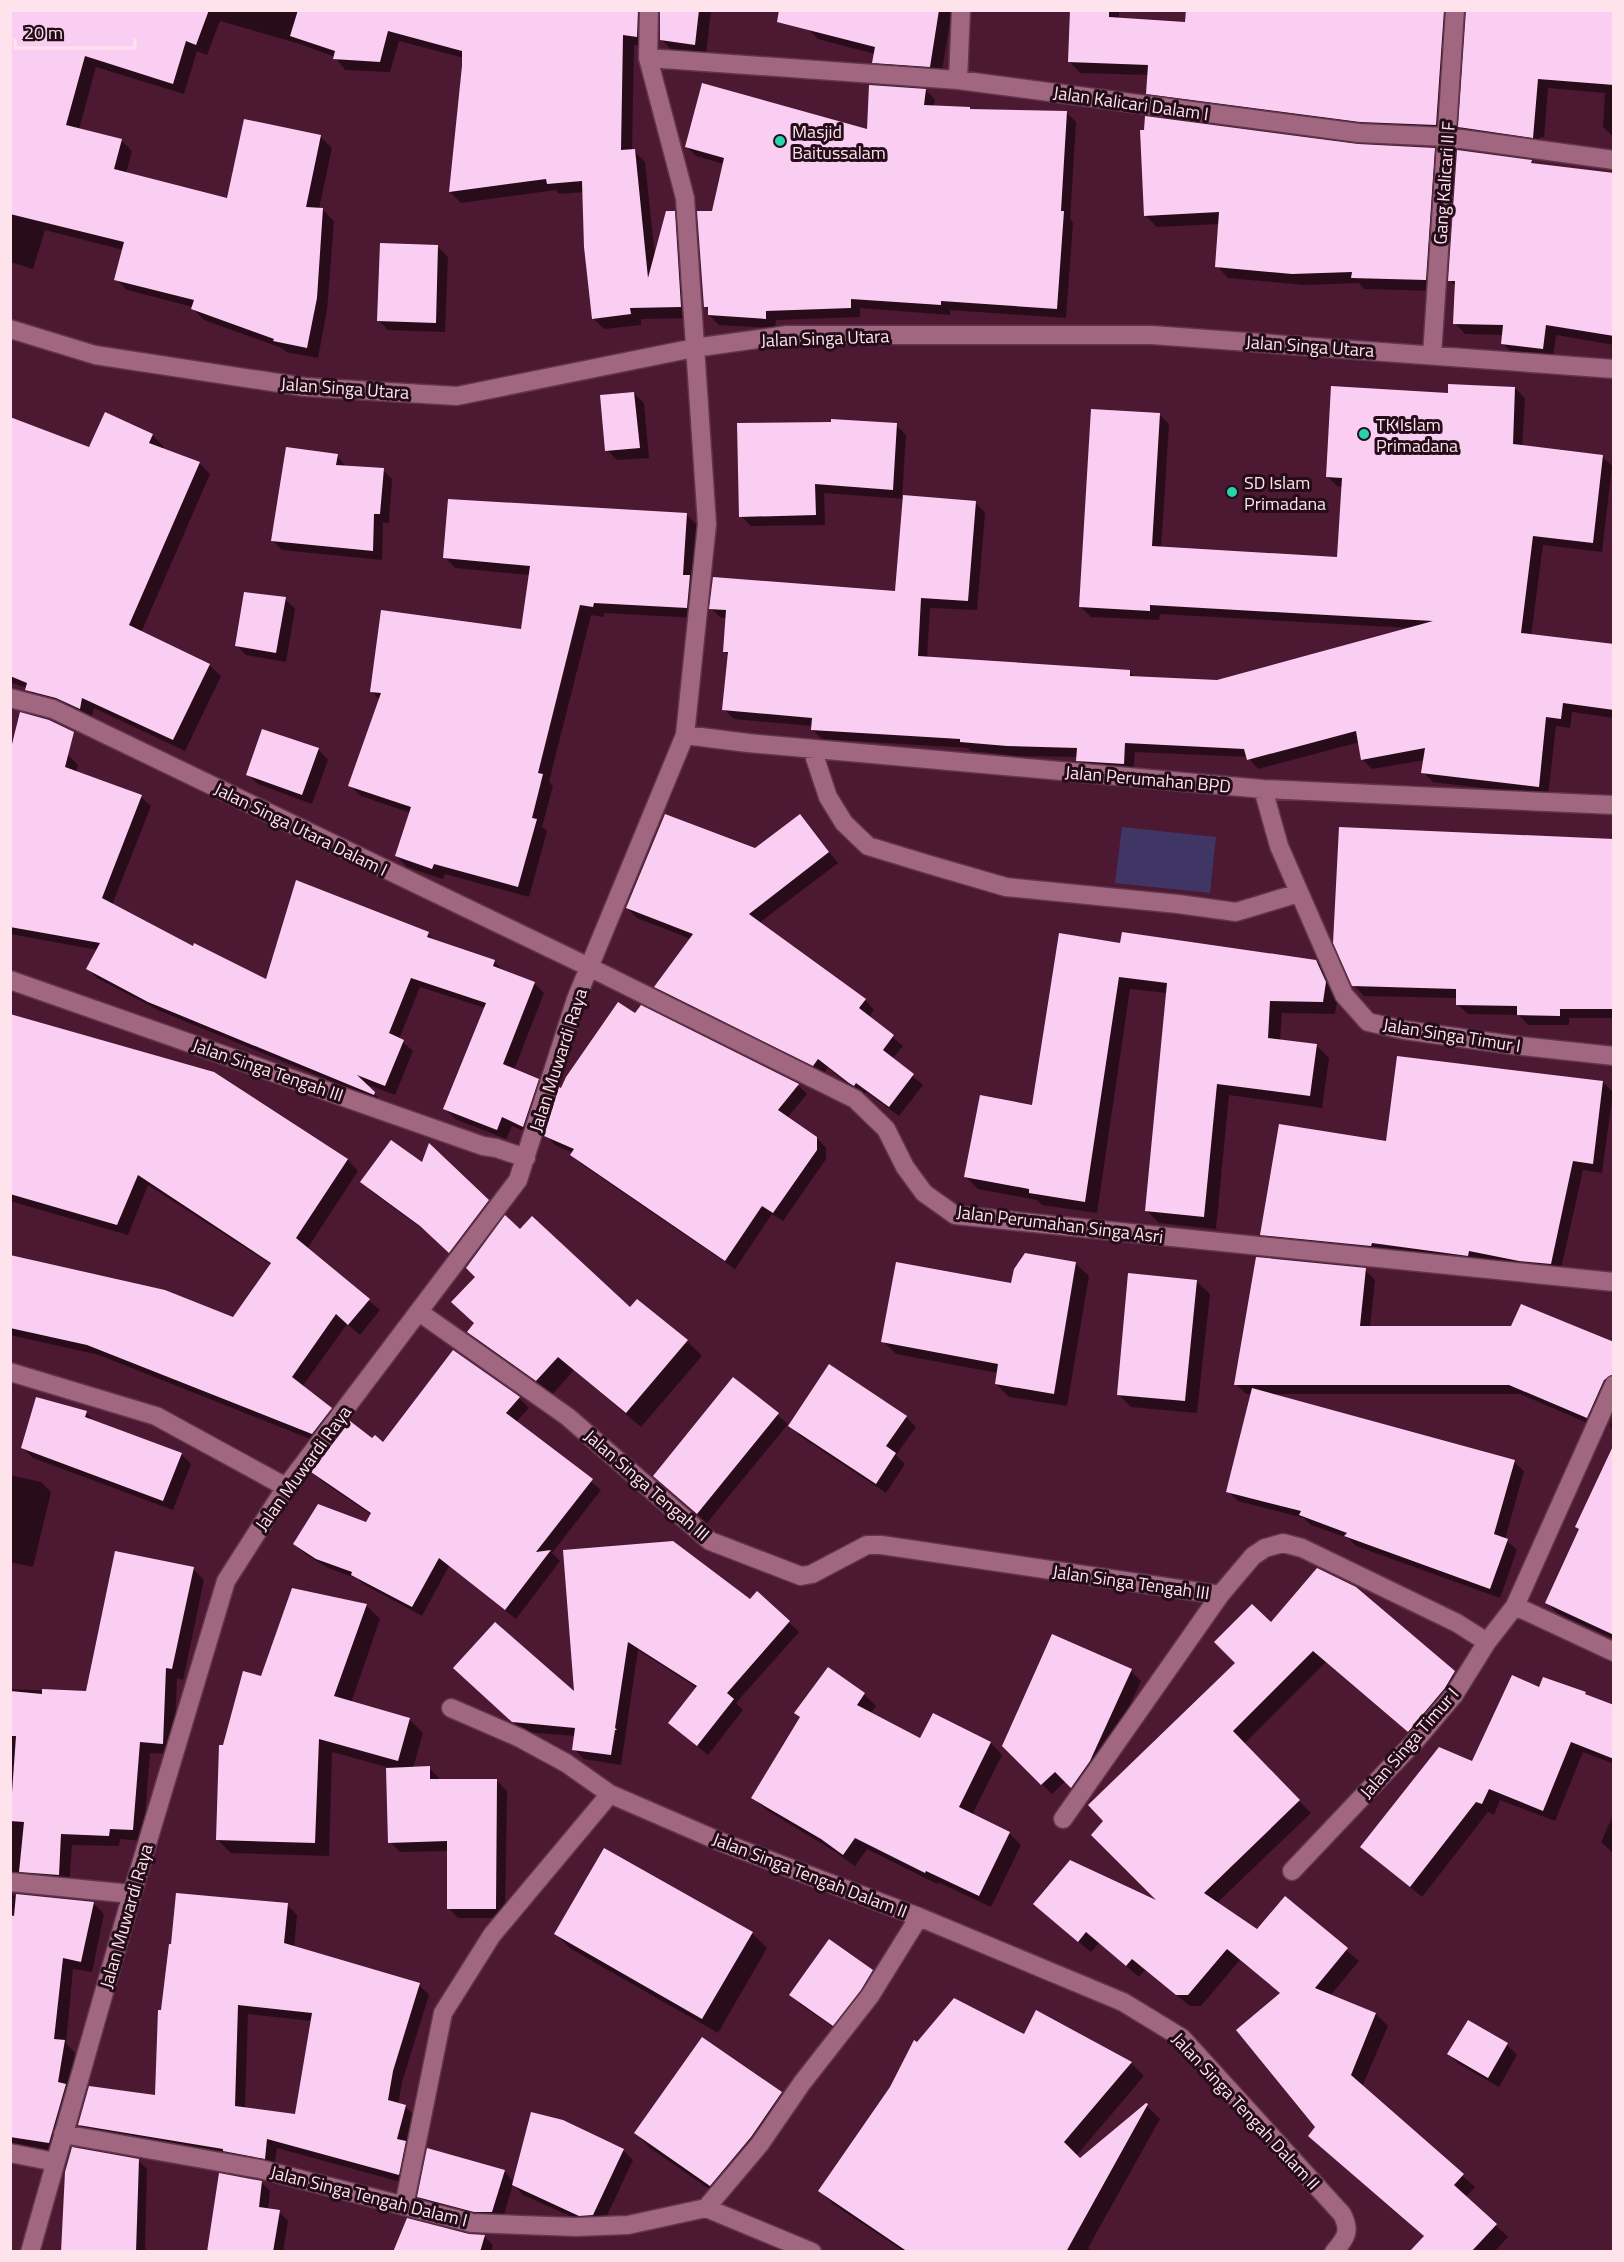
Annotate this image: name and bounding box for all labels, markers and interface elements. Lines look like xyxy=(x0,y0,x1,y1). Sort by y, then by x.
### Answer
scale bar xyxy=(15,12,135,50)
text: 20 m xyxy=(24,19,63,46)
street label: Jalan Kalicari Dalam I xyxy=(1052,79,1210,127)
place label: Masjid Baitussalam xyxy=(792,118,886,166)
street label: Gang Kalicari II F xyxy=(1426,120,1462,246)
marker: Masjid Baitussalam xyxy=(773,134,787,148)
street label: Jalan Singa Utara xyxy=(760,322,890,354)
street label: Jalan Singa Utara xyxy=(1245,328,1375,364)
street label: Jalan Singa Utara xyxy=(280,370,410,406)
place label: TK Islam Primadana xyxy=(1376,411,1458,459)
marker: TK Islam Primadana xyxy=(1357,427,1371,441)
place label: SD Islam Primadana xyxy=(1244,469,1326,517)
marker: SD Islam Primadana xyxy=(1225,485,1239,499)
street label: Jalan Perumahan BPD xyxy=(1064,758,1232,800)
street label: Jalan Singa Utara Dalam I xyxy=(210,775,392,883)
street label: Jalan Muwardi Raya xyxy=(522,985,594,1135)
street label: Jalan Singa Timur I xyxy=(1381,1011,1523,1059)
street label: Jalan Singa Tengah III xyxy=(189,1031,347,1109)
street label: Jalan Perumahan Singa Asri xyxy=(955,1198,1165,1250)
street label: Jalan Muwardi Raya xyxy=(248,1400,358,1536)
street label: Jalan Singa Tengah III xyxy=(578,1423,716,1547)
street label: Jalan Singa Tengah III xyxy=(1051,1558,1211,1606)
street label: Jalan Singa Timur I xyxy=(1353,1682,1465,1804)
street label: Jalan Singa Tengah Dalam II xyxy=(709,1825,911,1925)
street label: Jalan Muwardi Raya xyxy=(92,1841,160,1991)
street label: Jalan Singa Tengah Dalam II xyxy=(1166,2026,1326,2196)
street label: Jalan Singa Tengah Dalam I xyxy=(268,2158,470,2234)

